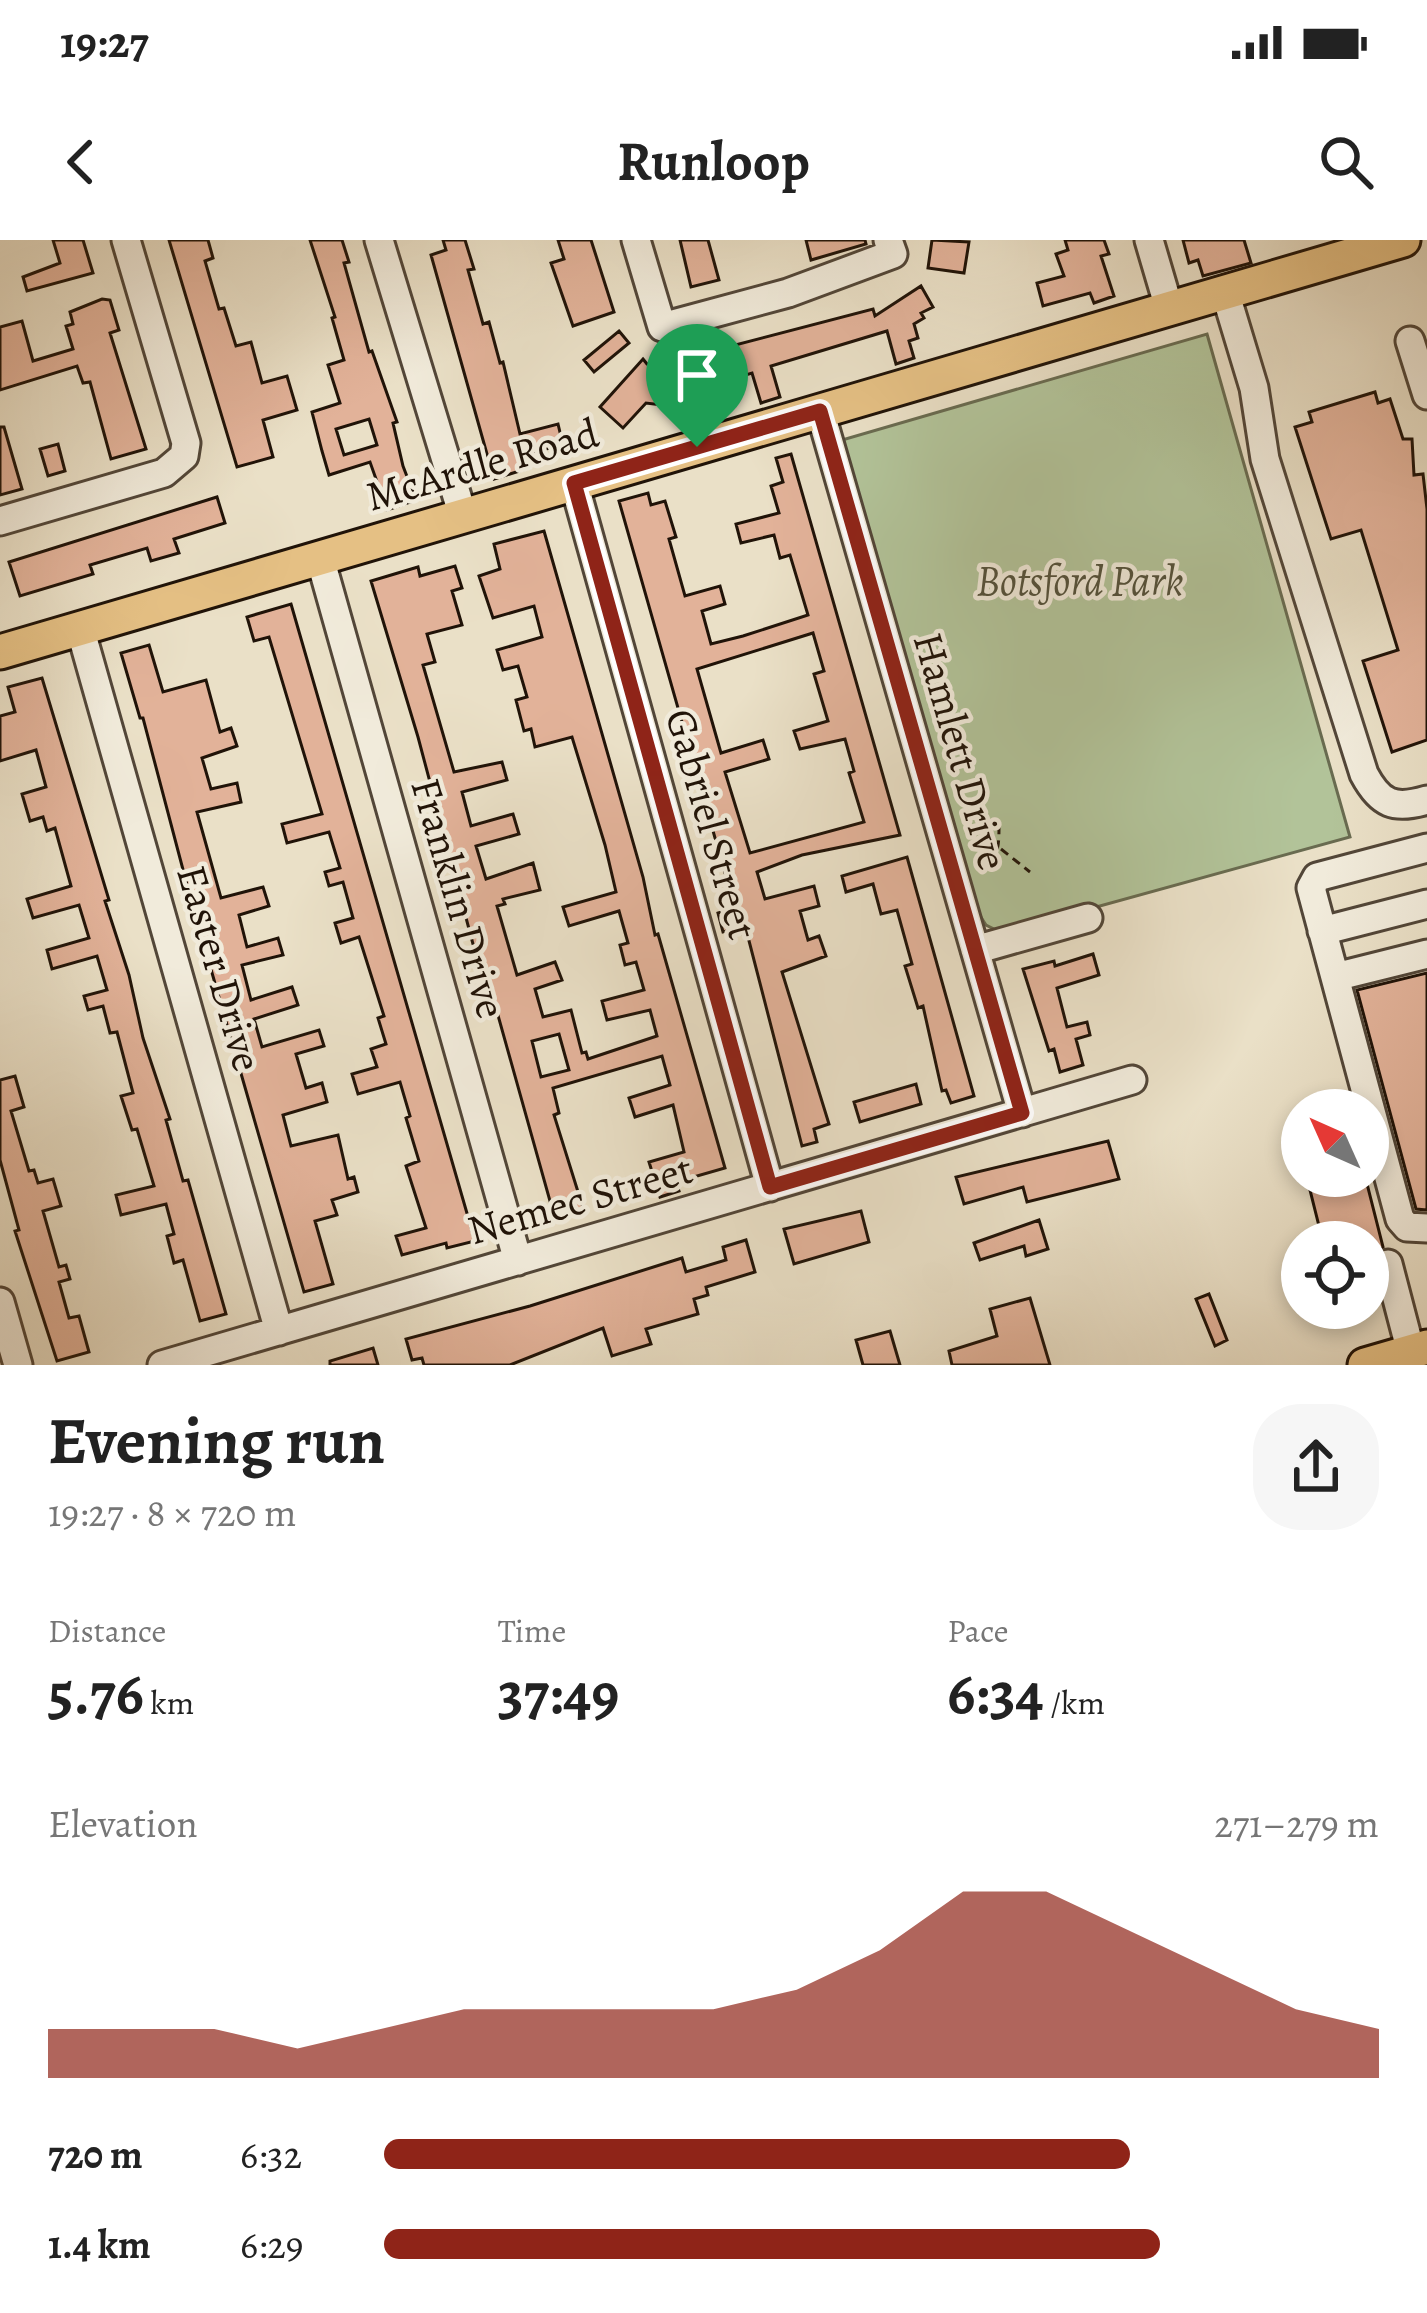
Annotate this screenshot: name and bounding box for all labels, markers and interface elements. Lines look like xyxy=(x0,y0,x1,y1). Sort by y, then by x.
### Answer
text: 19:27 xyxy=(60,11,149,73)
text: Runloop xyxy=(617,125,810,199)
icon: back xyxy=(48,129,114,195)
icon: search xyxy=(1313,129,1379,195)
pin xyxy=(646,324,748,447)
icon: arrive xyxy=(664,342,730,408)
street label: McArdle Road xyxy=(359,404,605,524)
park label: Botsford Park xyxy=(976,552,1184,609)
street label: Hamlett Drive xyxy=(900,626,1022,876)
street label: Gabriel Street xyxy=(652,702,772,946)
street label: Franklin Drive xyxy=(397,771,521,1025)
street label: Easter Drive xyxy=(163,858,277,1078)
north arrow xyxy=(1281,1089,1389,1197)
map controls xyxy=(1281,1089,1389,1329)
street label: Nemec Street xyxy=(461,1140,699,1258)
button: locate xyxy=(1281,1221,1389,1329)
text: Evening run xyxy=(48,1396,385,1486)
button: share xyxy=(1253,1404,1379,1530)
text: 19:27 · 8 × 720 m xyxy=(48,1486,296,1539)
text: Distance xyxy=(48,1608,166,1653)
text: Time xyxy=(498,1608,566,1653)
text: Pace xyxy=(947,1608,1009,1653)
text: 5.76 xyxy=(48,1653,144,1735)
text: 37:49 xyxy=(498,1653,619,1735)
text: 6:34 xyxy=(947,1653,1044,1735)
text: km xyxy=(144,1680,194,1725)
text: /km xyxy=(1044,1680,1105,1725)
text: Elevation xyxy=(48,1797,198,1850)
text: 271–279 m xyxy=(1214,1797,1379,1850)
text: 720 m xyxy=(48,2128,143,2181)
text: 6:32 xyxy=(240,2128,302,2181)
text: 1.4 km xyxy=(48,2218,151,2271)
text: 6:29 xyxy=(240,2218,304,2271)

